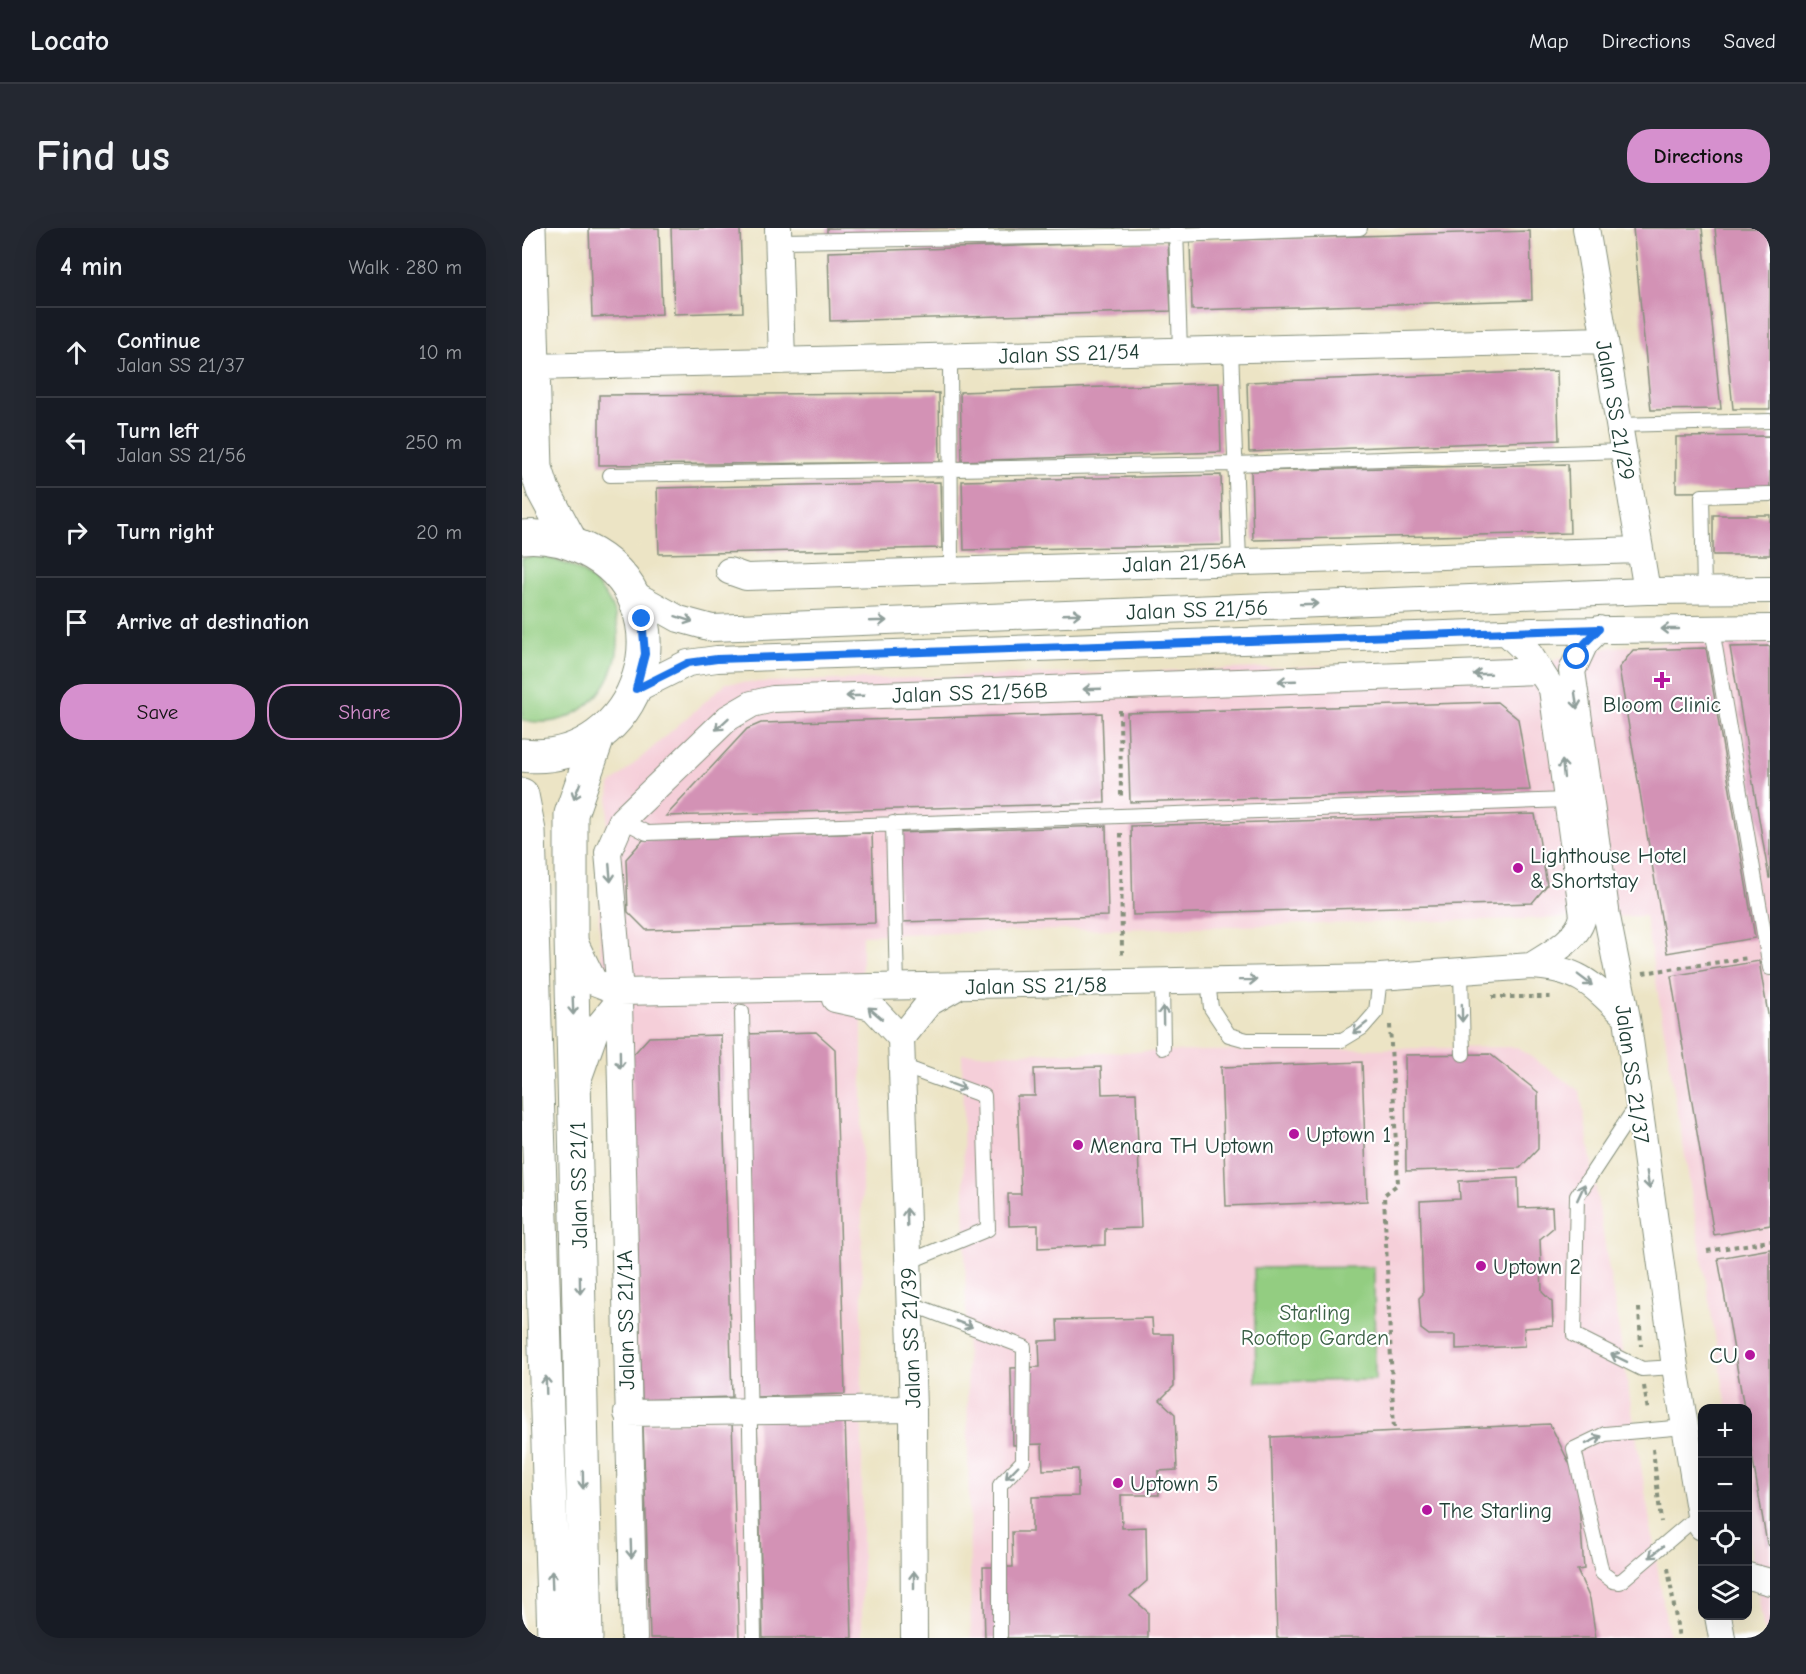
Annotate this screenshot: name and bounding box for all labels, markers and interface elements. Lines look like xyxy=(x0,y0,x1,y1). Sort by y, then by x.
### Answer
text: Locato xyxy=(30,25,109,57)
text: Map xyxy=(1529,29,1569,53)
text: Directions xyxy=(1602,29,1691,53)
text: Saved xyxy=(1724,29,1776,53)
button: Directions xyxy=(1627,129,1770,183)
text: Find us xyxy=(36,132,170,181)
text: 4 min xyxy=(60,252,123,282)
text: Walk · 280 m xyxy=(349,256,462,279)
text: Continue xyxy=(117,328,200,354)
icon: ahead xyxy=(60,336,93,369)
street label: Jalan SS 21/29 xyxy=(1590,338,1640,482)
street label: Jalan SS 21/54 xyxy=(998,339,1140,369)
text: 10 m xyxy=(419,341,462,364)
text: Jalan SS 21/37 xyxy=(117,354,244,377)
text: Turn left xyxy=(117,418,199,444)
icon: left xyxy=(60,426,93,459)
text: 250 m xyxy=(405,431,462,454)
text: Jalan SS 21/56 xyxy=(117,444,246,467)
icon: right xyxy=(60,516,93,549)
text: Turn right xyxy=(117,519,214,545)
text: 20 m xyxy=(416,521,462,544)
street label: Jalan 21/56A xyxy=(1122,548,1246,578)
street label: Jalan SS 21/56 xyxy=(1125,595,1269,625)
one-way arrow xyxy=(1299,599,1319,610)
route end xyxy=(628,605,654,631)
icon: arrive xyxy=(60,606,93,639)
one-way arrow xyxy=(1062,608,1082,619)
text: Arrive at destination xyxy=(117,609,309,635)
one-way arrow xyxy=(674,615,693,626)
one-way arrow xyxy=(867,616,887,627)
one-way arrow xyxy=(1660,623,1680,635)
route start xyxy=(1563,643,1589,669)
one-way arrow xyxy=(1472,668,1492,679)
marker: Bloom Clinic xyxy=(1653,671,1671,689)
one-way arrow xyxy=(1277,676,1297,687)
street label: Jalan SS 21/56B xyxy=(892,677,1048,709)
one-way arrow xyxy=(1082,683,1102,694)
button: Save xyxy=(60,684,255,740)
button: Share xyxy=(267,684,462,740)
one-way arrow xyxy=(845,690,865,702)
one-way arrow xyxy=(1570,690,1581,709)
place label: Bloom Clinic xyxy=(1603,692,1722,718)
one-way arrow xyxy=(715,717,730,731)
one-way arrow xyxy=(1557,759,1568,779)
one-way arrow xyxy=(571,781,582,800)
place label: Lighthouse Hotel & Shortstay xyxy=(1530,843,1687,894)
marker: Lighthouse Hotel & Shortstay xyxy=(1511,861,1525,875)
one-way arrow xyxy=(604,863,615,883)
street label: Jalan SS 21/58 xyxy=(965,972,1107,1000)
one-way arrow xyxy=(1238,974,1258,986)
one-way arrow xyxy=(1576,974,1592,986)
one-way arrow xyxy=(568,996,579,1016)
one-way arrow xyxy=(1456,1003,1468,1023)
street label: Jalan SS 21/37 xyxy=(1609,1003,1655,1146)
one-way arrow xyxy=(1157,1005,1169,1025)
one-way arrow xyxy=(867,1006,883,1019)
one-way arrow xyxy=(1352,1022,1368,1034)
one-way arrow xyxy=(614,1049,626,1069)
one-way arrow xyxy=(947,1081,966,1092)
street label: Jalan SS 21/1 xyxy=(565,1121,593,1249)
place label: Uptown 1 xyxy=(1306,1122,1391,1148)
marker: Uptown 1 xyxy=(1287,1127,1301,1141)
place label: Menara TH Uptown xyxy=(1090,1133,1274,1159)
marker: Menara TH Uptown xyxy=(1071,1138,1085,1152)
one-way arrow xyxy=(1643,1169,1654,1189)
one-way arrow xyxy=(1576,1184,1587,1202)
one-way arrow xyxy=(901,1207,913,1227)
street label: Jalan SS 21/1A xyxy=(612,1250,640,1390)
place label: Uptown 2 xyxy=(1493,1254,1581,1280)
marker: Uptown 2 xyxy=(1474,1259,1488,1273)
street label: Jalan SS 21/39 xyxy=(896,1267,926,1409)
one-way arrow xyxy=(574,1275,585,1295)
park label: Starling Rooftop Garden xyxy=(1241,1300,1389,1351)
one-way arrow xyxy=(954,1319,972,1330)
place label: CU xyxy=(1709,1343,1738,1369)
marker: CU xyxy=(1743,1348,1757,1362)
one-way arrow xyxy=(1611,1352,1629,1363)
one-way arrow xyxy=(541,1375,552,1395)
map controls xyxy=(1698,1404,1752,1620)
button: + xyxy=(1698,1404,1752,1458)
one-way arrow xyxy=(1584,1433,1602,1445)
button: − xyxy=(1698,1458,1752,1512)
one-way arrow xyxy=(1005,1465,1019,1480)
one-way arrow xyxy=(577,1470,589,1490)
place label: Uptown 5 xyxy=(1130,1471,1218,1497)
marker: Uptown 5 xyxy=(1111,1476,1125,1490)
place label: The Starling xyxy=(1439,1498,1552,1524)
marker: The Starling xyxy=(1420,1503,1434,1517)
button: locate xyxy=(1698,1512,1752,1566)
one-way arrow xyxy=(625,1538,637,1558)
one-way arrow xyxy=(1648,1546,1664,1559)
button: layers xyxy=(1698,1566,1752,1620)
one-way arrow xyxy=(547,1570,558,1590)
one-way arrow xyxy=(908,1570,920,1590)

